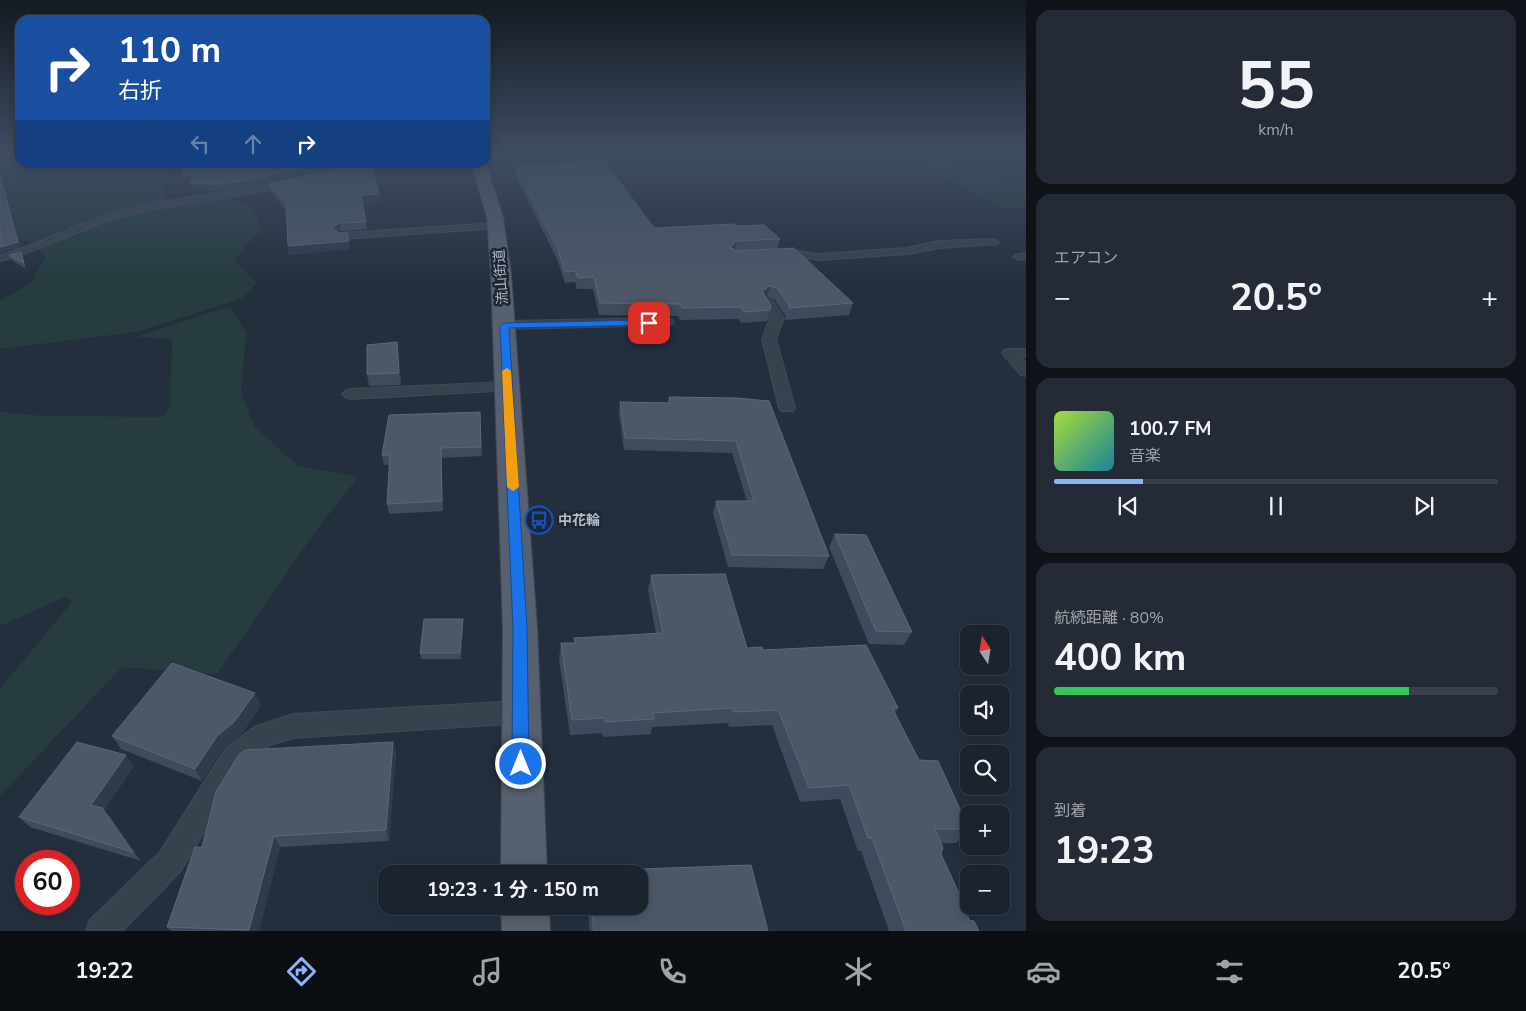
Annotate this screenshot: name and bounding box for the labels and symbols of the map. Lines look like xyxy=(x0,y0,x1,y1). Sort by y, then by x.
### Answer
street label: 流山街道 xyxy=(490,248,512,306)
pin xyxy=(628,302,670,344)
bus stop icon: 中花輪 xyxy=(524,505,554,535)
place label: 中花輪 xyxy=(558,511,600,530)
north arrow xyxy=(960,625,1010,675)
position arrow xyxy=(494,737,546,789)
speed limit sign: 60 xyxy=(15,850,80,915)

